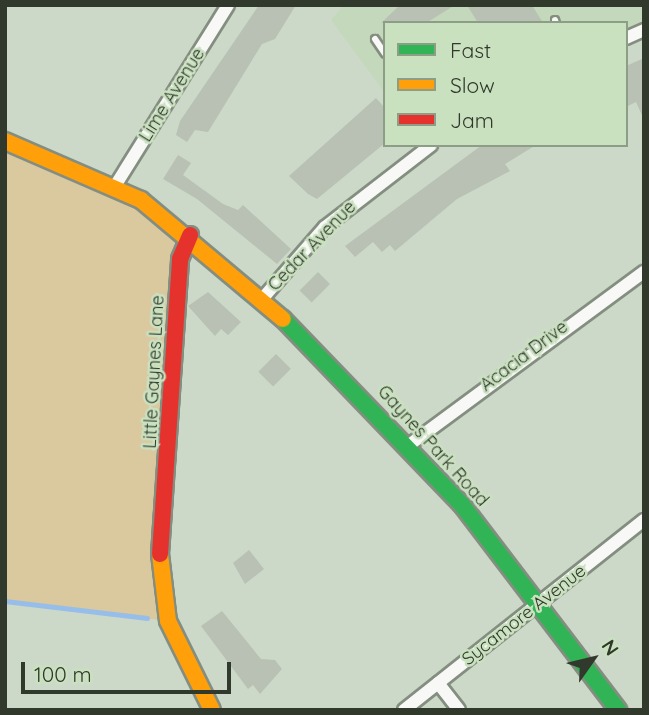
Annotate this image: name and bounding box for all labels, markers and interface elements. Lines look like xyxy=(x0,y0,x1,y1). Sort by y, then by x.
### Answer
legend xyxy=(383,21,628,147)
text: Fast xyxy=(450,37,491,63)
street label: Lime Avenue xyxy=(135,44,209,146)
text: Slow xyxy=(450,72,495,98)
text: Jam xyxy=(450,107,494,133)
street label: Cedar Avenue xyxy=(264,196,360,296)
street label: Little Gaynes Lane xyxy=(139,295,169,449)
street label: Acacia Drive xyxy=(476,316,572,396)
street label: Gaynes Park Road xyxy=(373,381,493,511)
street label: Sycamore Avenue xyxy=(458,560,590,670)
north arrow xyxy=(558,624,628,694)
text: N xyxy=(597,635,624,660)
scale bar xyxy=(24,648,234,692)
text: 100 m xyxy=(34,661,92,687)

